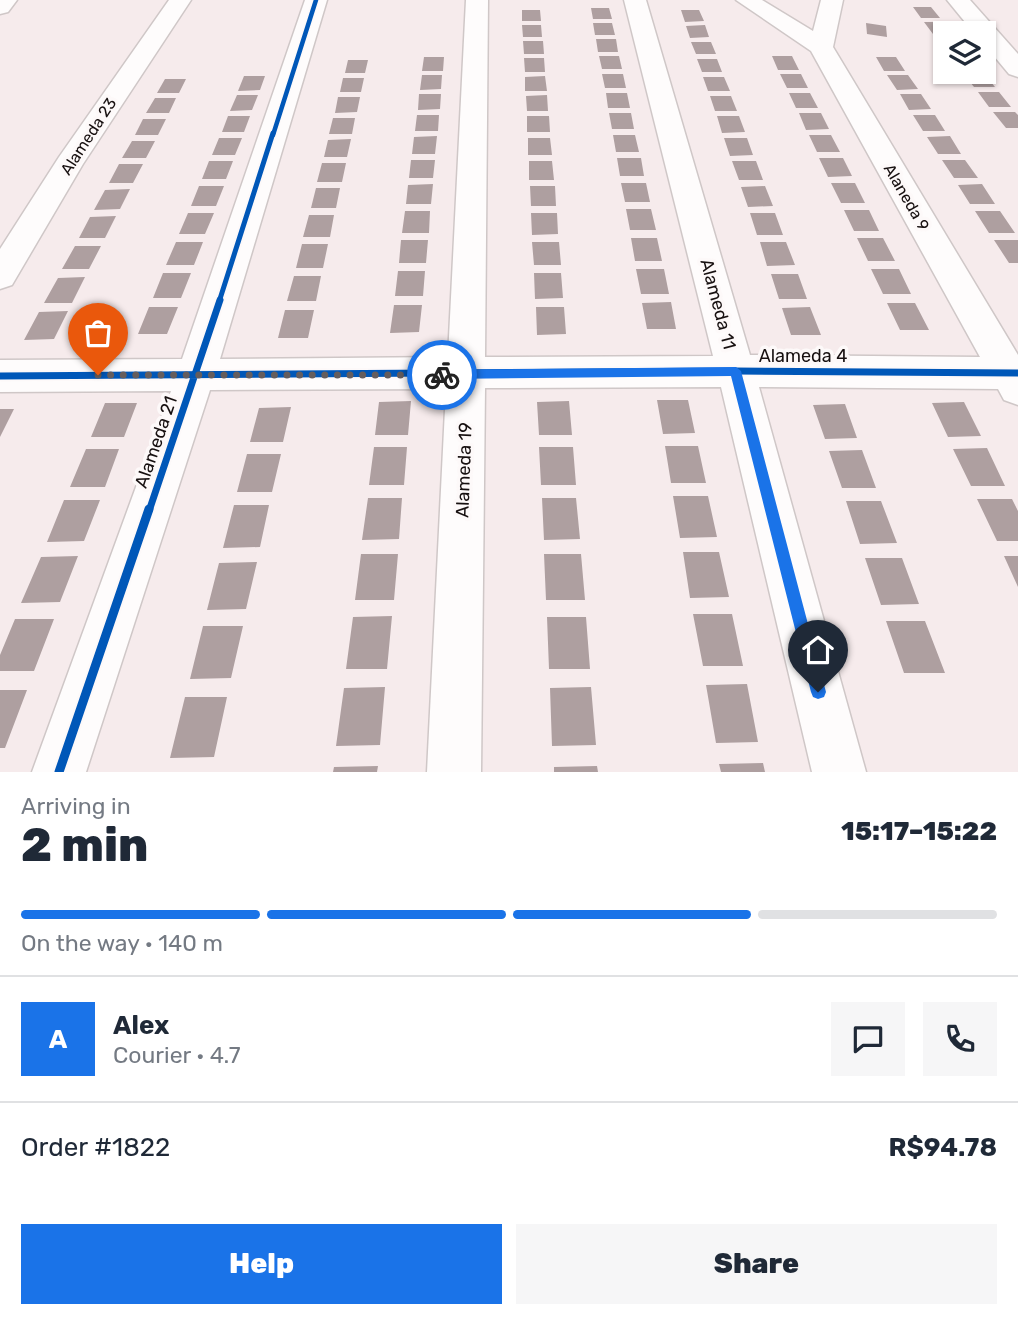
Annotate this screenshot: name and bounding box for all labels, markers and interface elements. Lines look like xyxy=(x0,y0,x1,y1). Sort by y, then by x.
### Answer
map controls xyxy=(933,21,996,84)
button: layers xyxy=(933,21,996,84)
street label: Alameda 23 xyxy=(57,94,120,178)
street label: Alaneda 9 xyxy=(880,161,933,234)
street label: Alameda 11 xyxy=(695,256,741,352)
pin xyxy=(68,303,128,375)
icon: bag xyxy=(79,314,117,352)
courier xyxy=(407,340,477,410)
street label: Alameda 4 xyxy=(759,345,847,367)
icon: bike xyxy=(423,356,461,394)
street label: Alameda 21 xyxy=(130,393,182,491)
street label: Alameda 19 xyxy=(451,422,477,518)
pin xyxy=(788,620,848,692)
icon: home xyxy=(799,631,837,669)
text: Arriving in xyxy=(21,792,131,820)
text: 15:17–15:22 xyxy=(841,816,997,847)
text: 2 min xyxy=(21,818,148,873)
text: On the way · 140 m xyxy=(21,929,223,957)
button: chat xyxy=(831,1002,905,1076)
button: phone xyxy=(923,1002,997,1076)
text: Alex xyxy=(113,1010,169,1041)
text: A xyxy=(49,1024,67,1055)
text: Courier · 4.7 xyxy=(113,1041,240,1069)
text: Order #1822 xyxy=(21,1132,170,1163)
text: R$94.78 xyxy=(889,1132,997,1163)
button: Help xyxy=(21,1224,502,1304)
button: Share xyxy=(516,1224,997,1304)

